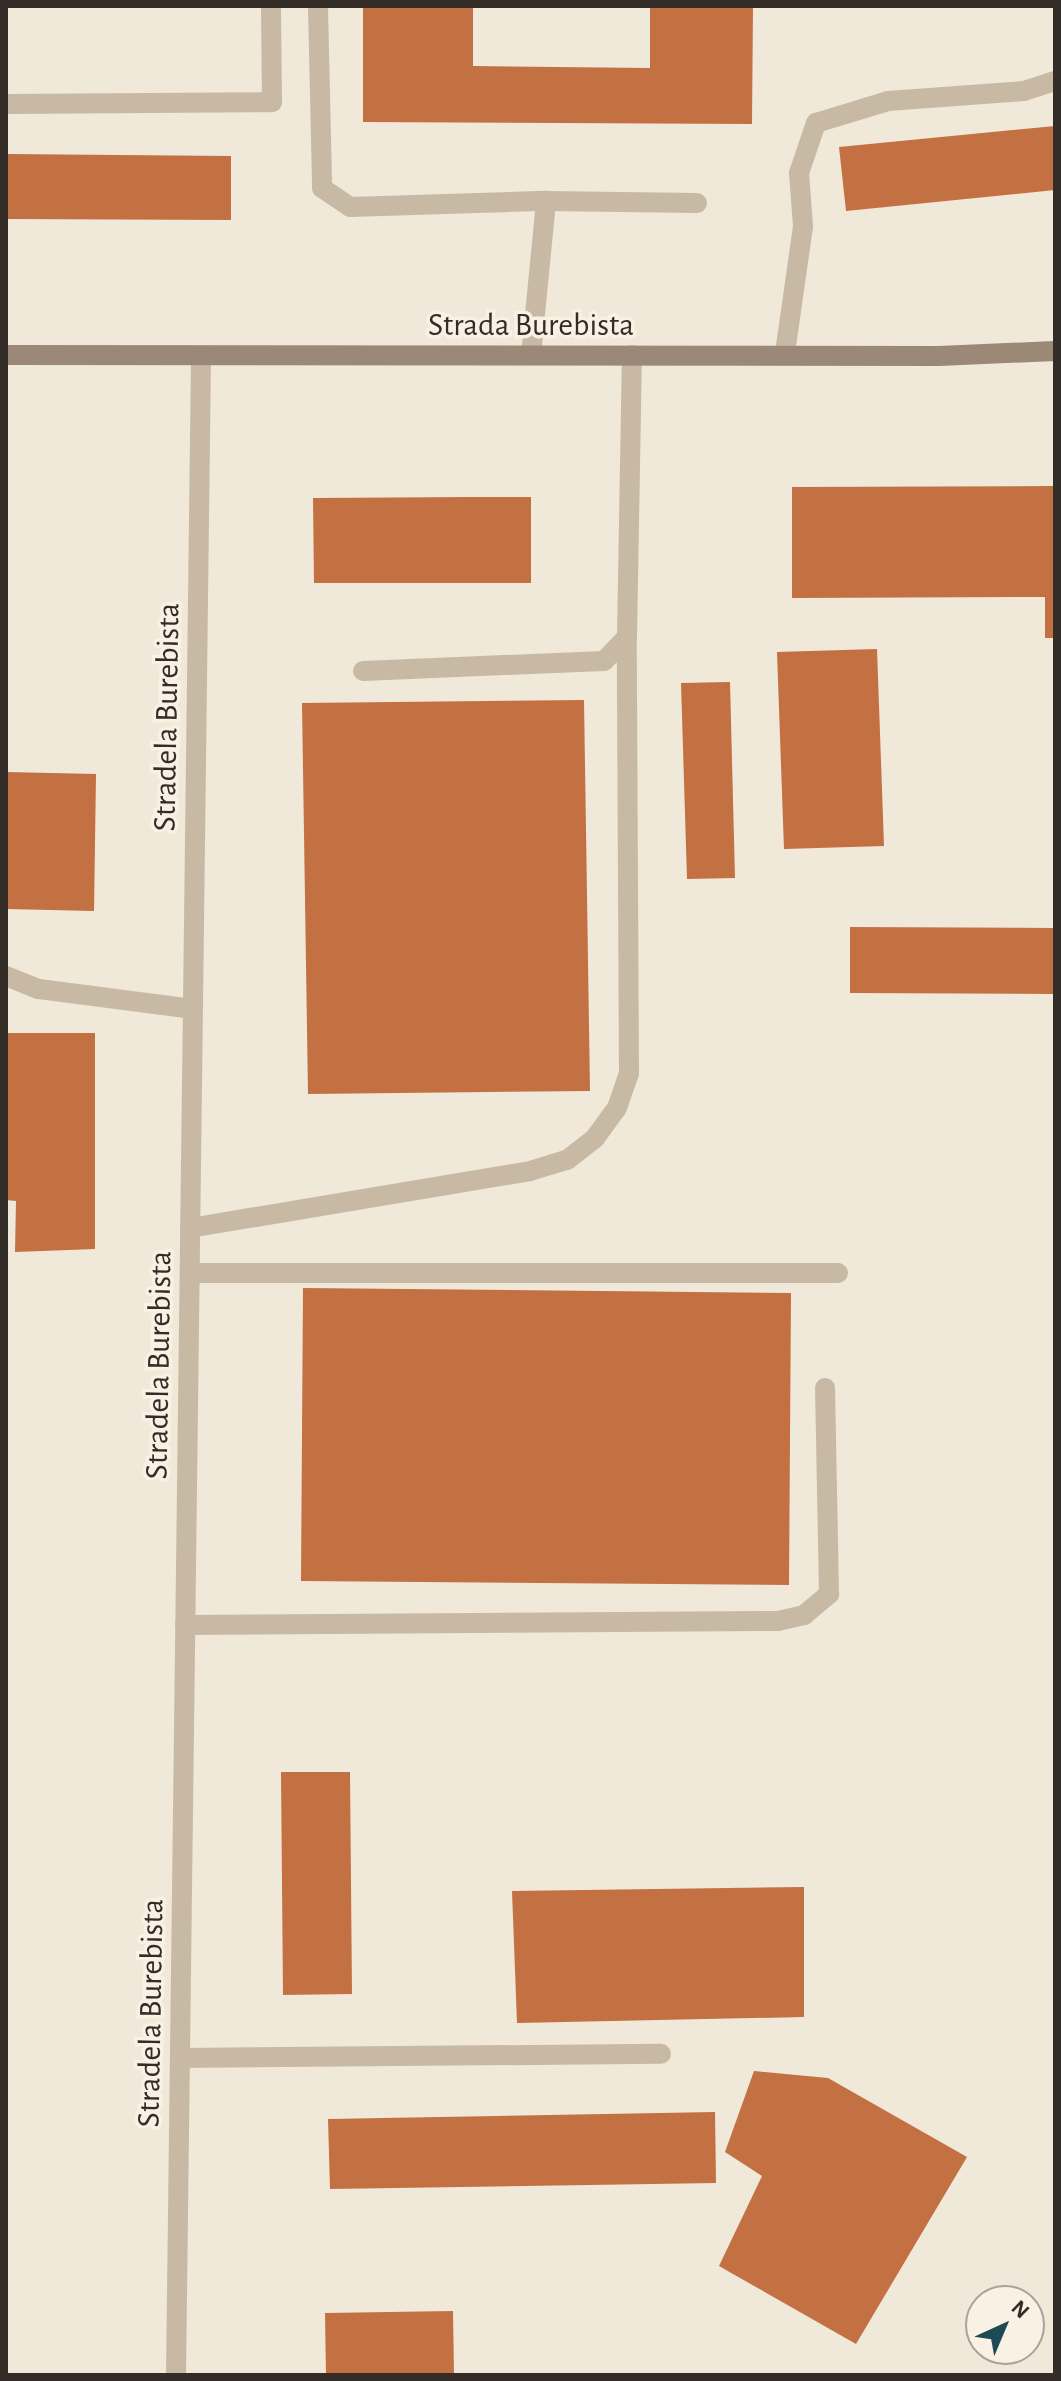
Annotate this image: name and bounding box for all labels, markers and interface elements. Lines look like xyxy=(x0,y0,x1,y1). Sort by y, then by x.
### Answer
street label: Strada Burebista xyxy=(428,306,634,344)
street label: Stradela Burebista xyxy=(146,602,188,832)
street label: Stradela Burebista xyxy=(138,1250,180,1480)
street label: Stradela Burebista xyxy=(130,1898,172,2128)
north arrow xyxy=(965,2285,1045,2365)
text: N xyxy=(1007,2296,1033,2322)

